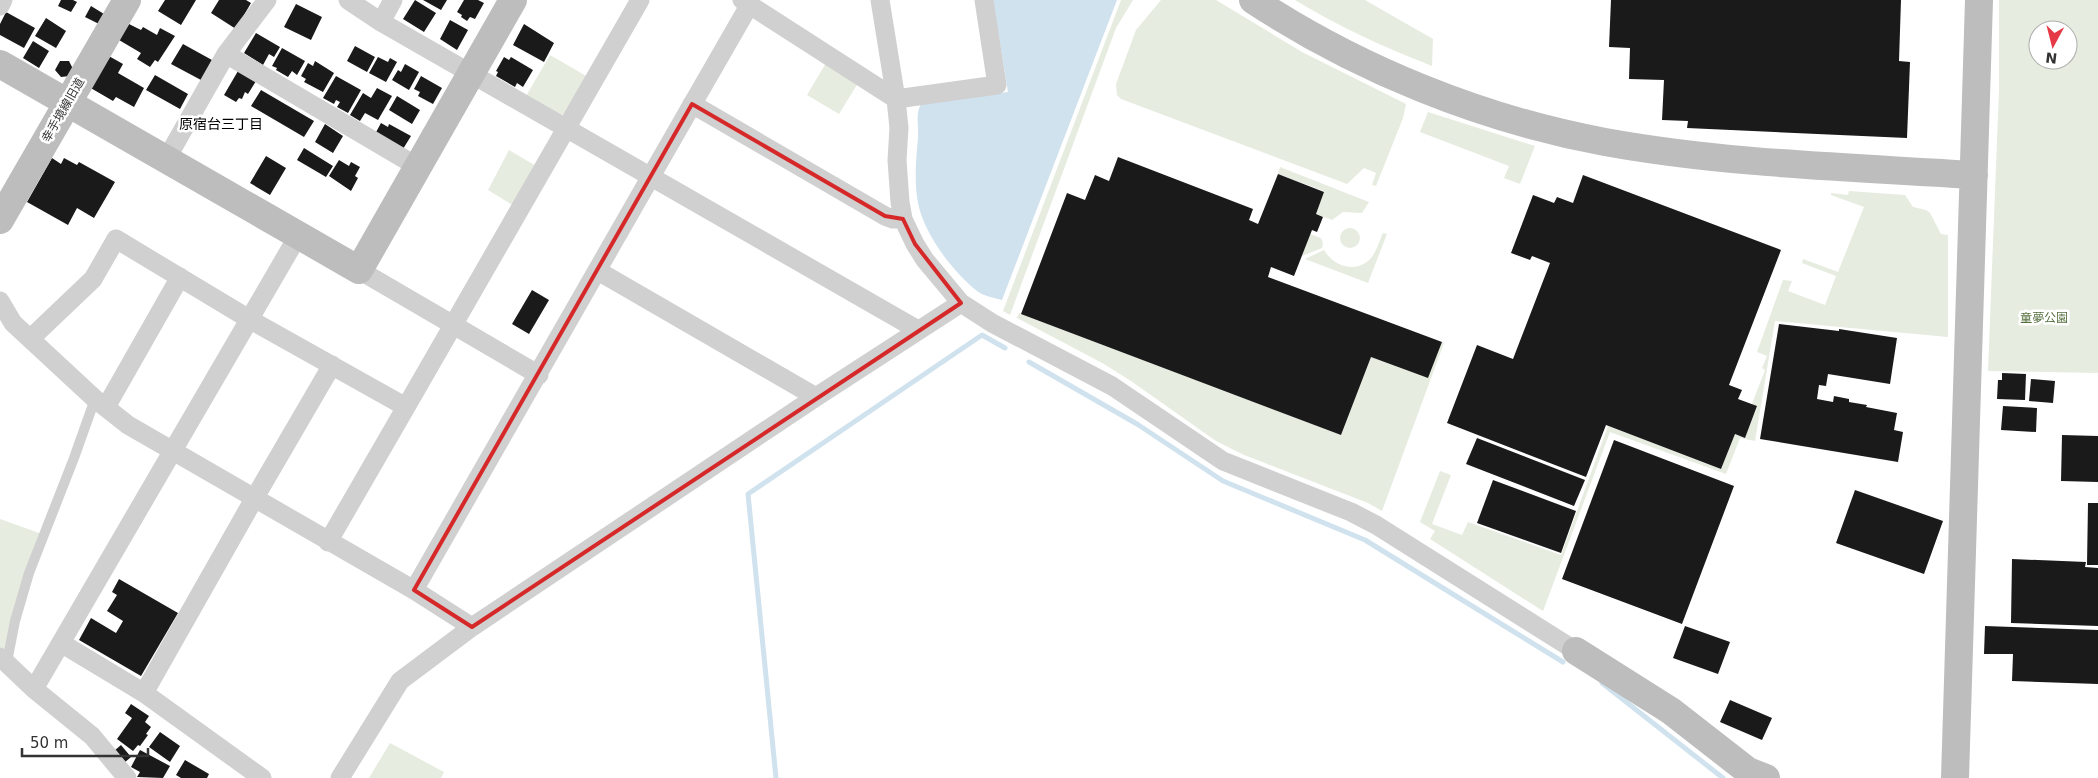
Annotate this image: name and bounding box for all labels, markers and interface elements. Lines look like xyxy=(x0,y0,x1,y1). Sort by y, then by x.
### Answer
north arrow xyxy=(2028,20,2078,70)
text: N xyxy=(2045,49,2058,67)
street label: 幸手境線旧道 xyxy=(39,75,87,145)
district label: 原宿台三丁目 xyxy=(179,116,263,132)
park label: 童夢公園 xyxy=(2020,311,2068,325)
scale bar xyxy=(22,726,149,758)
text: 50 m xyxy=(30,734,68,752)

